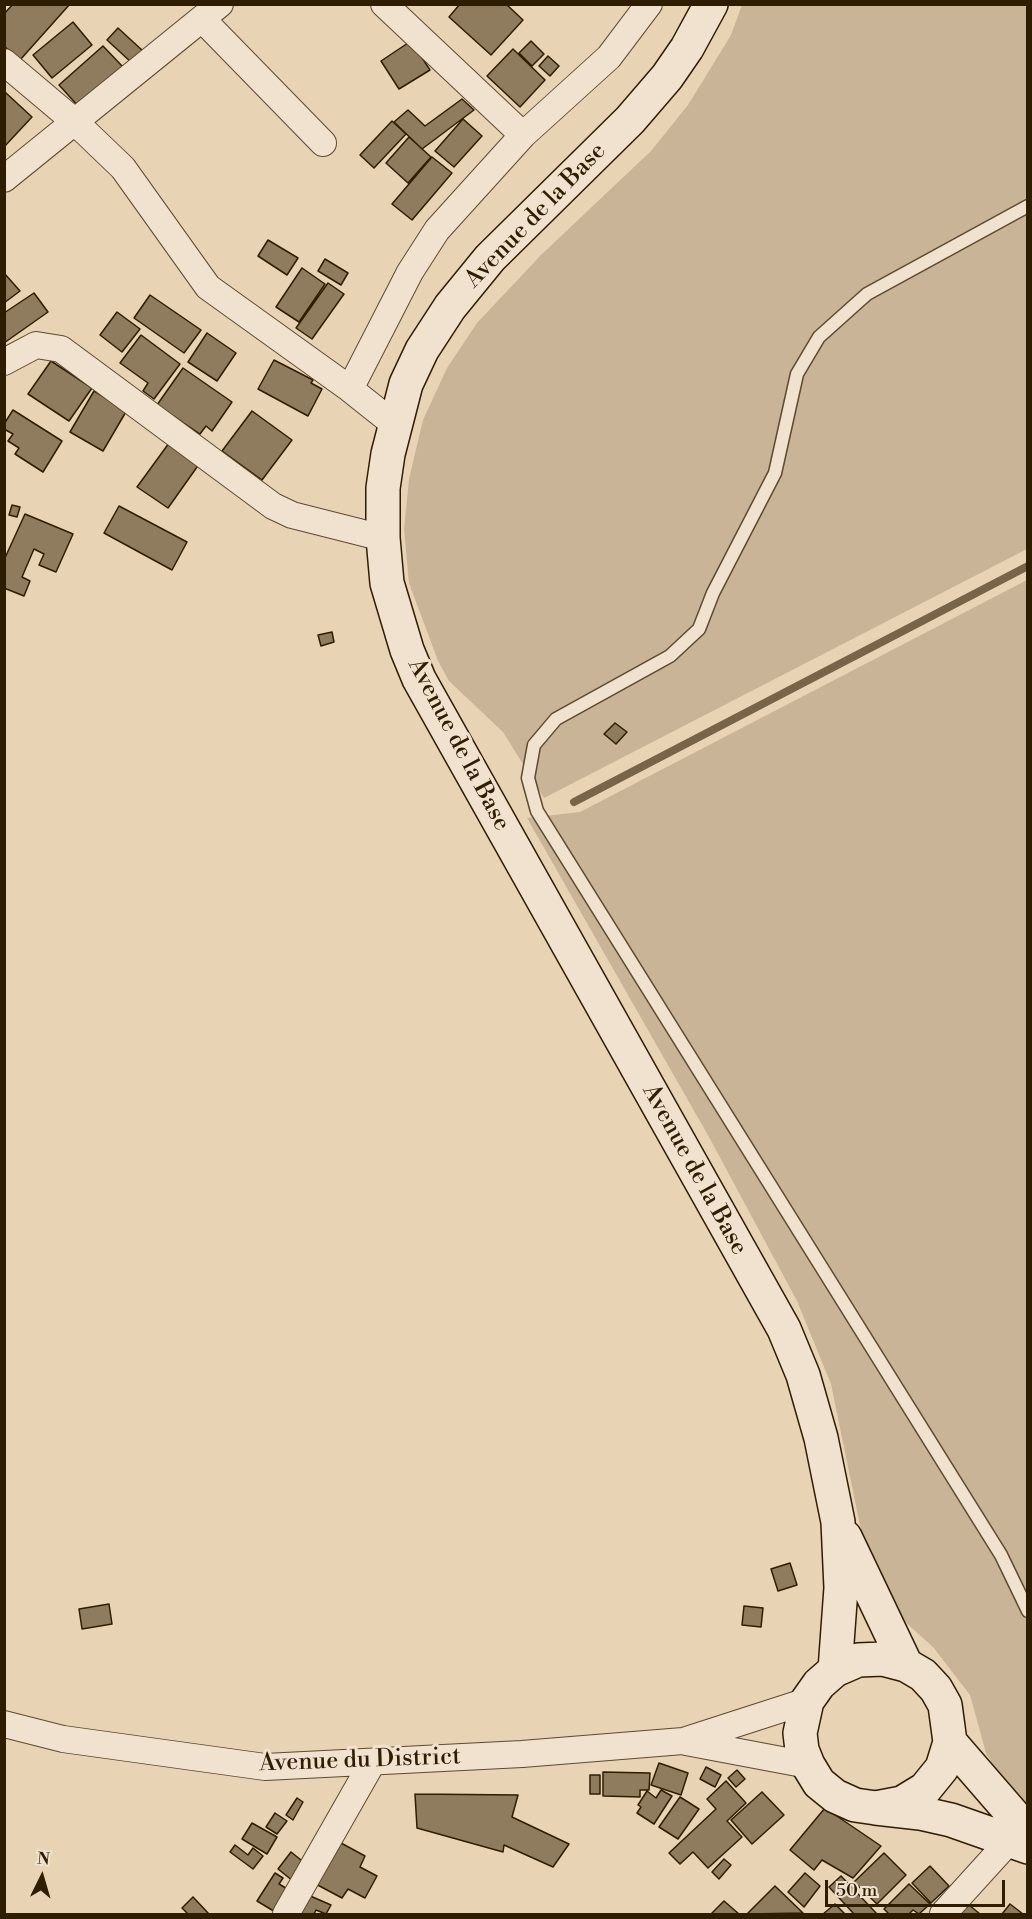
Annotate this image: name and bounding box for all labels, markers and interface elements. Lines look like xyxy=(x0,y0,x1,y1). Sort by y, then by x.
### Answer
street label: Avenue de la Base xyxy=(459,137,613,295)
street label: Avenue de la Base xyxy=(401,654,515,836)
street label: Avenue de la Base xyxy=(635,1080,753,1260)
street label: Avenue du District xyxy=(259,1743,461,1779)
north arrow xyxy=(12,1847,72,1907)
text: N xyxy=(36,1849,51,1870)
scale bar xyxy=(828,1868,1008,1906)
text: 50 m xyxy=(836,1879,877,1902)

